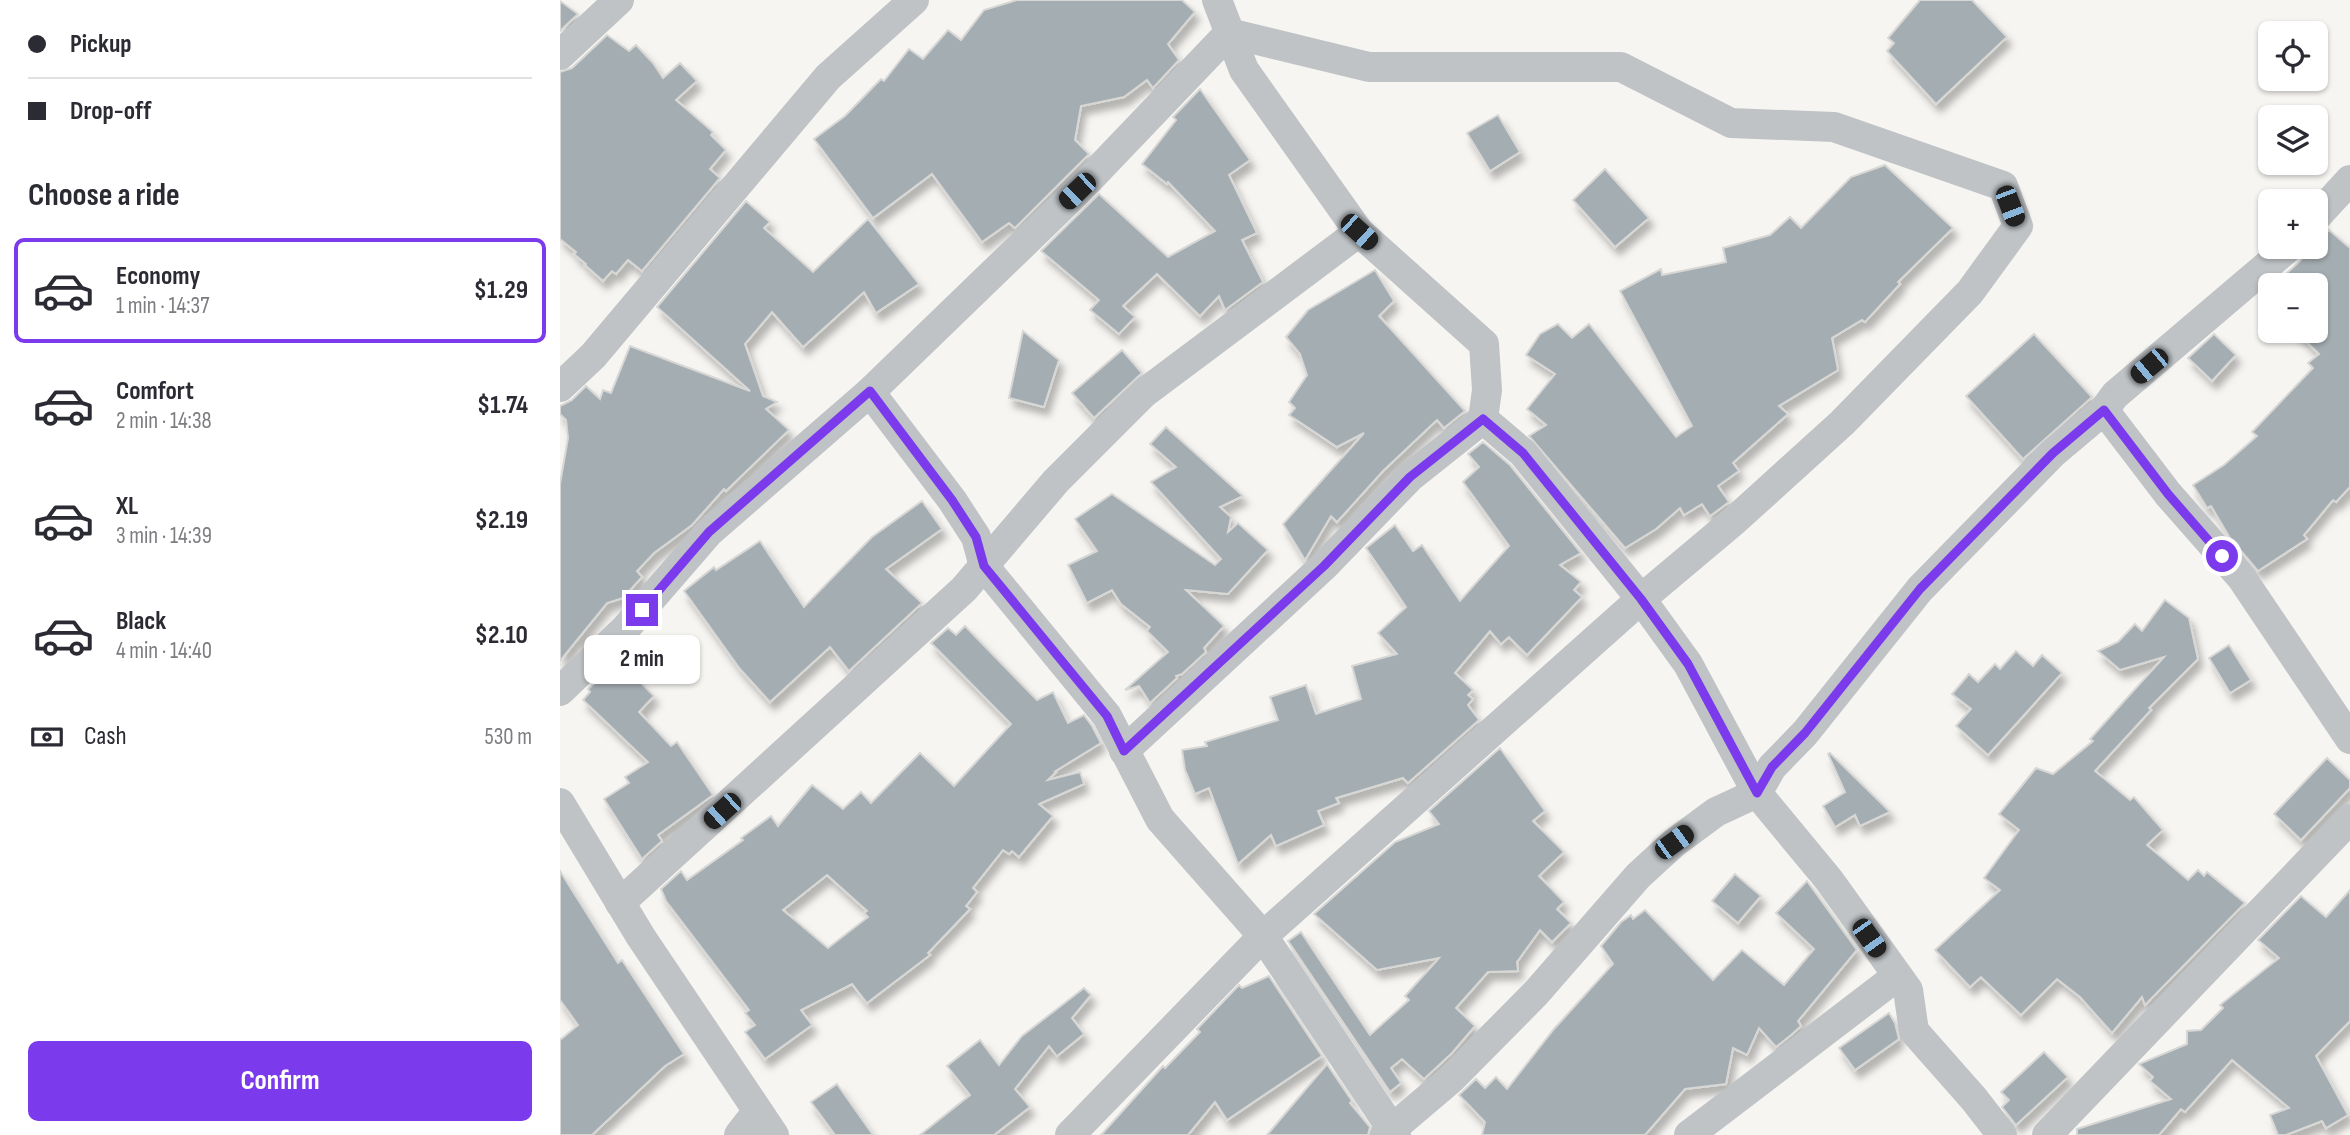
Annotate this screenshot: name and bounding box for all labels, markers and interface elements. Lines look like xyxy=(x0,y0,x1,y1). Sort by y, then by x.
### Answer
map controls xyxy=(2258,21,2328,343)
button: locate xyxy=(2258,21,2328,91)
text: Pickup xyxy=(70,29,132,60)
text: Drop-off xyxy=(70,96,151,127)
button: layers xyxy=(2258,105,2328,175)
car xyxy=(1055,169,1100,213)
text: Choose a ride xyxy=(28,176,180,215)
car xyxy=(1993,183,2028,229)
button: + xyxy=(2258,189,2328,259)
car xyxy=(1337,210,1382,254)
icon: car xyxy=(32,259,95,322)
text: Economy xyxy=(116,261,200,292)
button: − xyxy=(2258,273,2328,343)
text: $1.29 xyxy=(474,275,528,306)
text: 1 min · 14:37 xyxy=(116,292,209,320)
car xyxy=(2127,344,2172,388)
icon: car xyxy=(32,374,95,437)
text: Comfort xyxy=(116,376,194,407)
text: $1.74 xyxy=(477,390,528,421)
text: 2 min · 14:38 xyxy=(116,407,212,435)
icon: car xyxy=(32,489,95,552)
text: XL xyxy=(116,491,138,522)
text: $2.19 xyxy=(475,505,528,536)
text: 3 min · 14:39 xyxy=(116,522,212,550)
route start xyxy=(2206,540,2238,572)
route end xyxy=(626,594,658,626)
icon: car xyxy=(32,604,95,667)
text: Black xyxy=(116,606,166,637)
text: $2.10 xyxy=(475,620,528,651)
callout: 2 min xyxy=(584,634,700,684)
text: 4 min · 14:40 xyxy=(116,637,212,665)
text: 2 min xyxy=(620,645,664,673)
icon: cash xyxy=(28,718,66,756)
text: Cash xyxy=(84,721,127,752)
text: 530 m xyxy=(484,723,532,751)
car xyxy=(700,789,745,833)
car xyxy=(1651,821,1698,863)
car xyxy=(1849,915,1890,961)
button: Confirm xyxy=(28,1041,532,1121)

